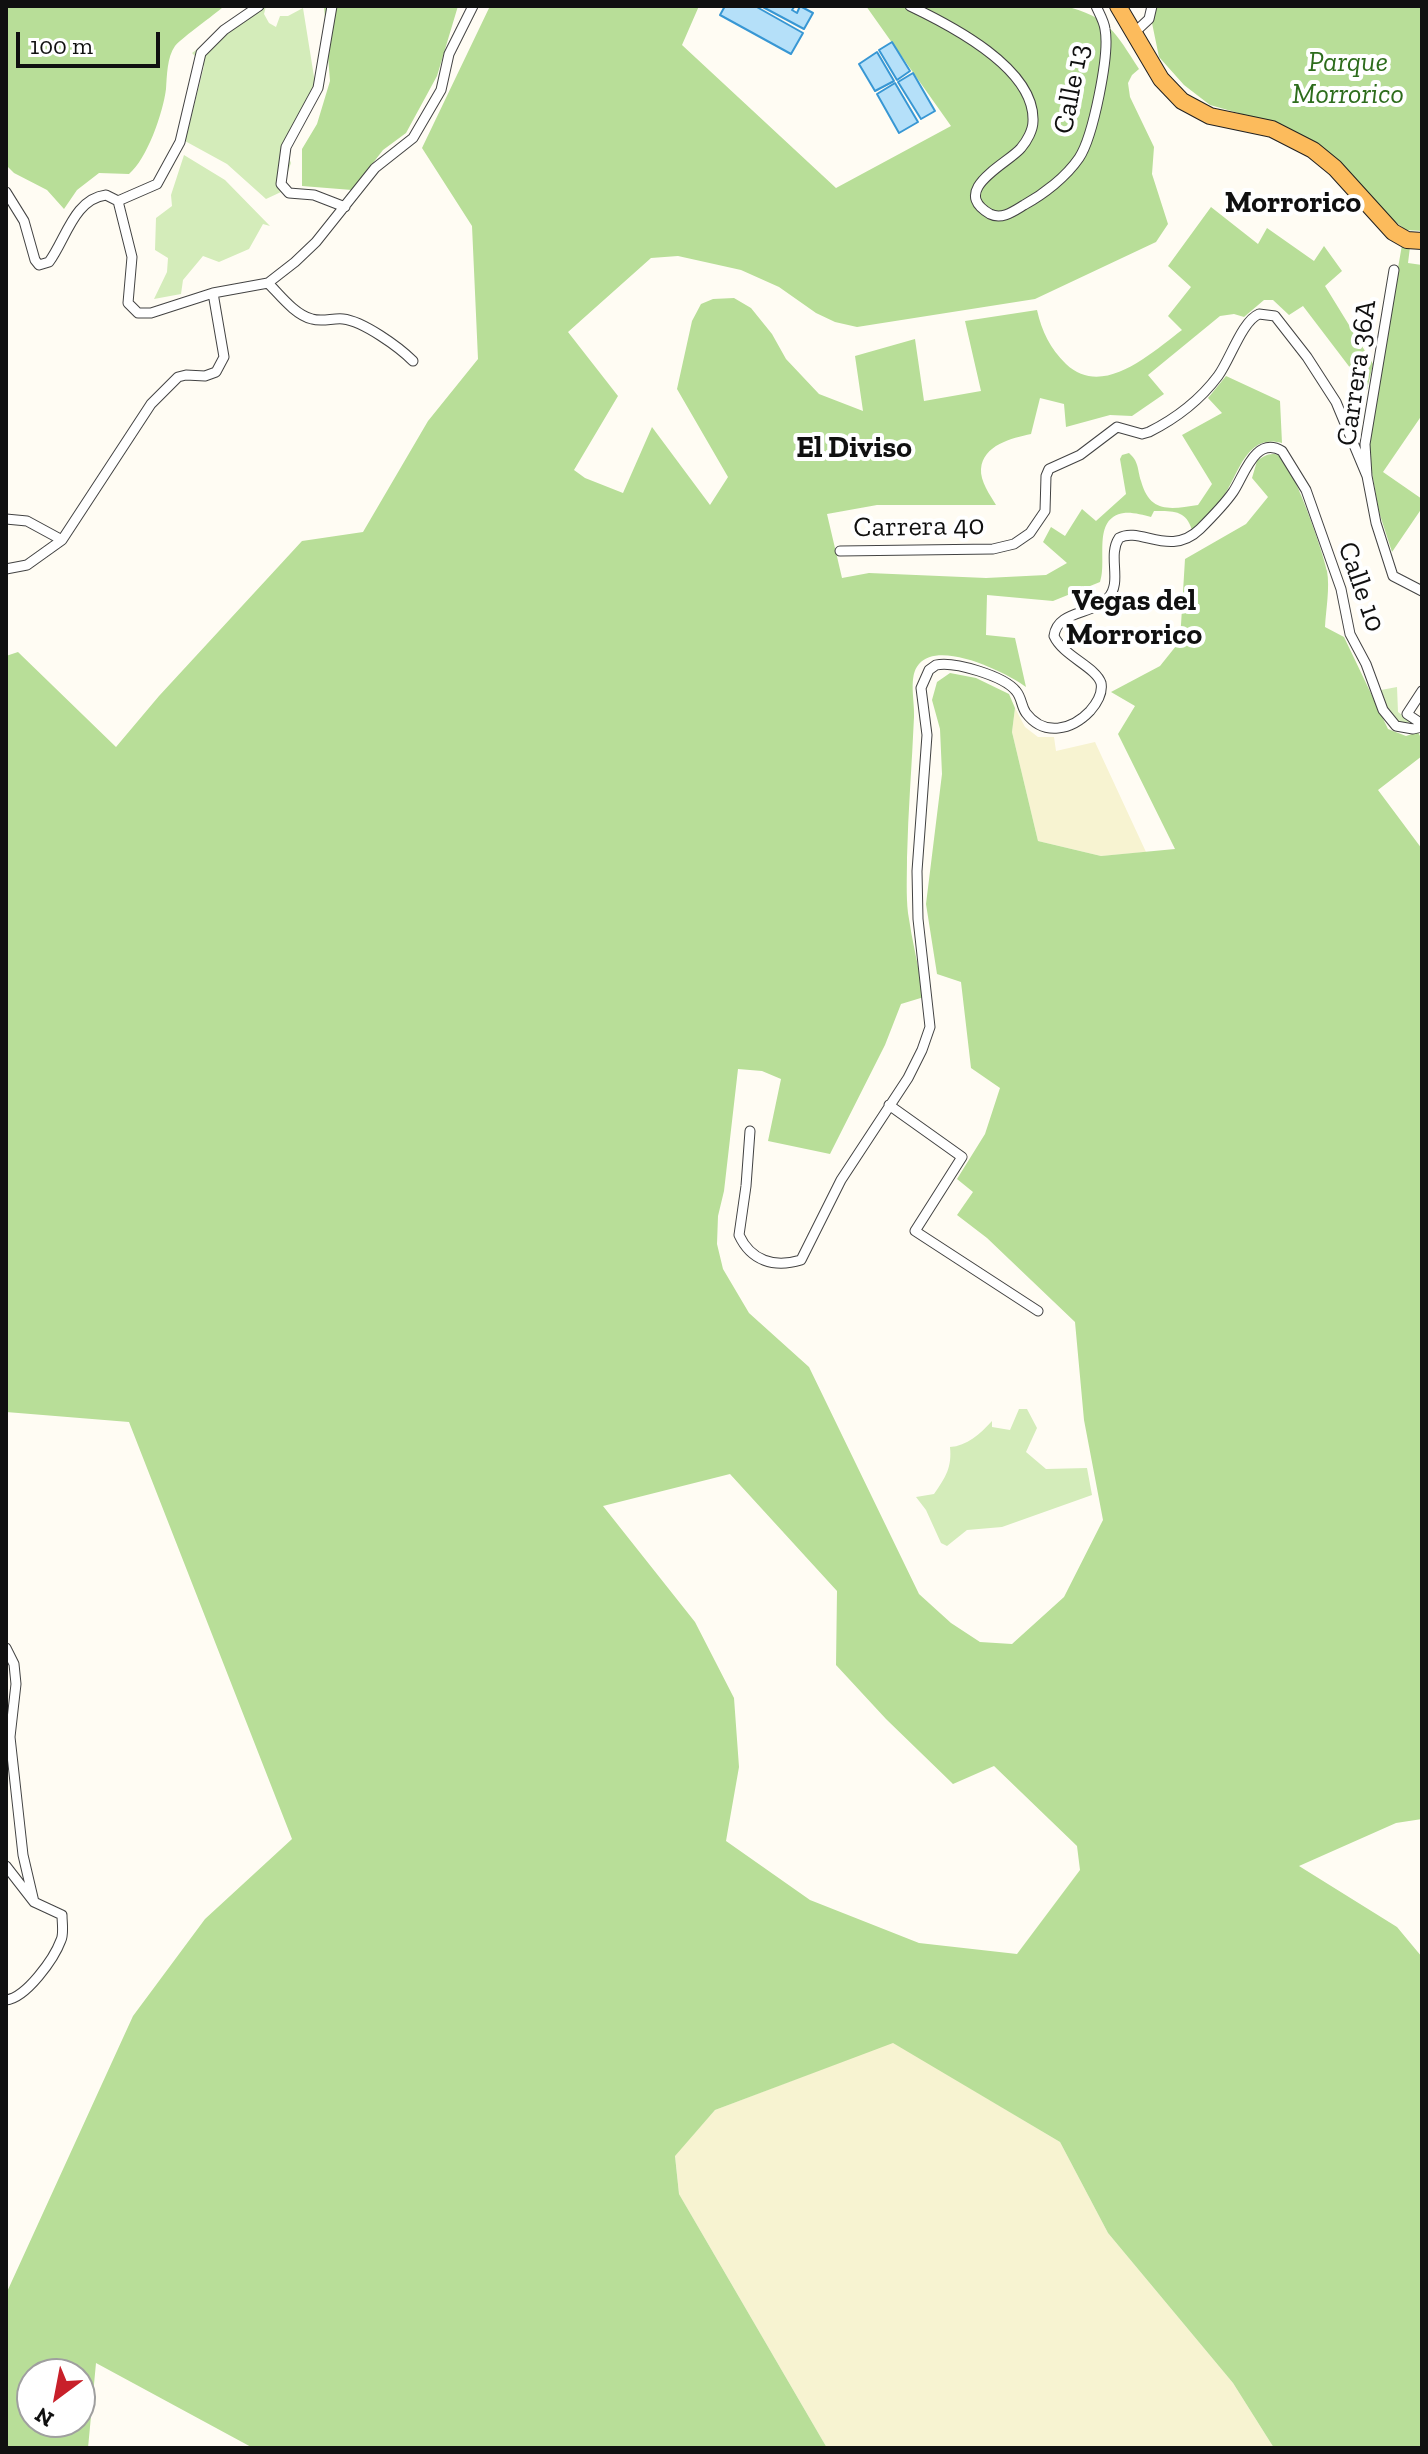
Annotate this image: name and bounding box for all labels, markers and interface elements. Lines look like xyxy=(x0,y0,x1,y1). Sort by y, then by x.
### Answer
scale bar xyxy=(20,16,164,66)
text: 100 m xyxy=(30,31,93,60)
street label: Calle 13 xyxy=(1047,41,1097,137)
park label: Parque Morrorico xyxy=(1292,46,1404,112)
district label: Morrorico xyxy=(1225,185,1361,221)
street label: Carrera 36A xyxy=(1330,298,1384,448)
district label: El Diviso xyxy=(796,430,912,466)
street label: Carrera 40 xyxy=(853,509,985,545)
street label: Calle 10 xyxy=(1330,538,1392,636)
district label: Vegas del Morrorico xyxy=(1066,583,1202,654)
north arrow xyxy=(16,2358,96,2438)
text: N xyxy=(30,2401,58,2433)

